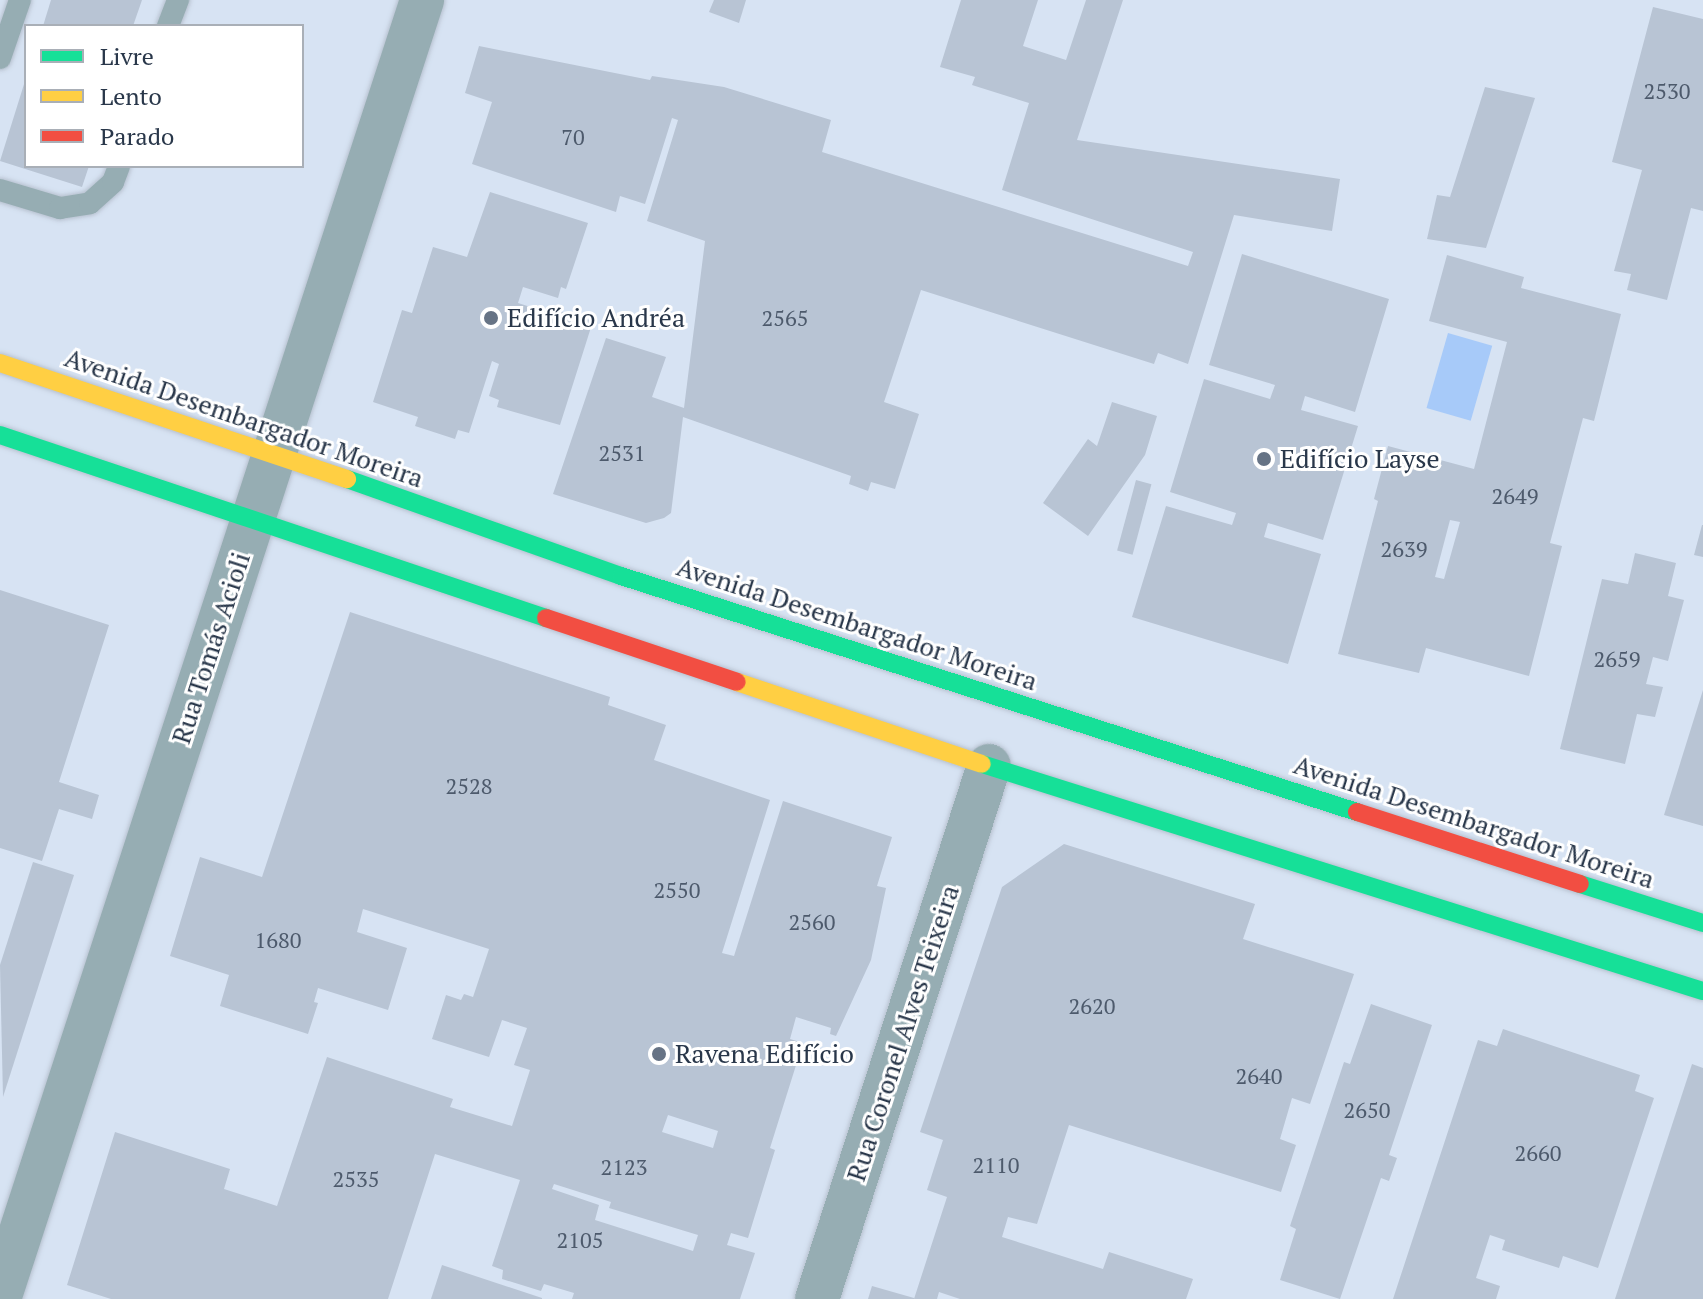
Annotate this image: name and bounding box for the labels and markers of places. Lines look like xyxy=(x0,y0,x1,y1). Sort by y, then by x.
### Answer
place label: Edifício Andréa xyxy=(507,302,686,334)
marker: Edifício Andréa xyxy=(482,309,500,327)
place label: Edifício Layse xyxy=(1280,443,1440,475)
marker: Edifício Layse xyxy=(1255,450,1273,468)
place label: Ravena Edifício xyxy=(675,1038,854,1070)
marker: Ravena Edifício xyxy=(650,1045,668,1063)

